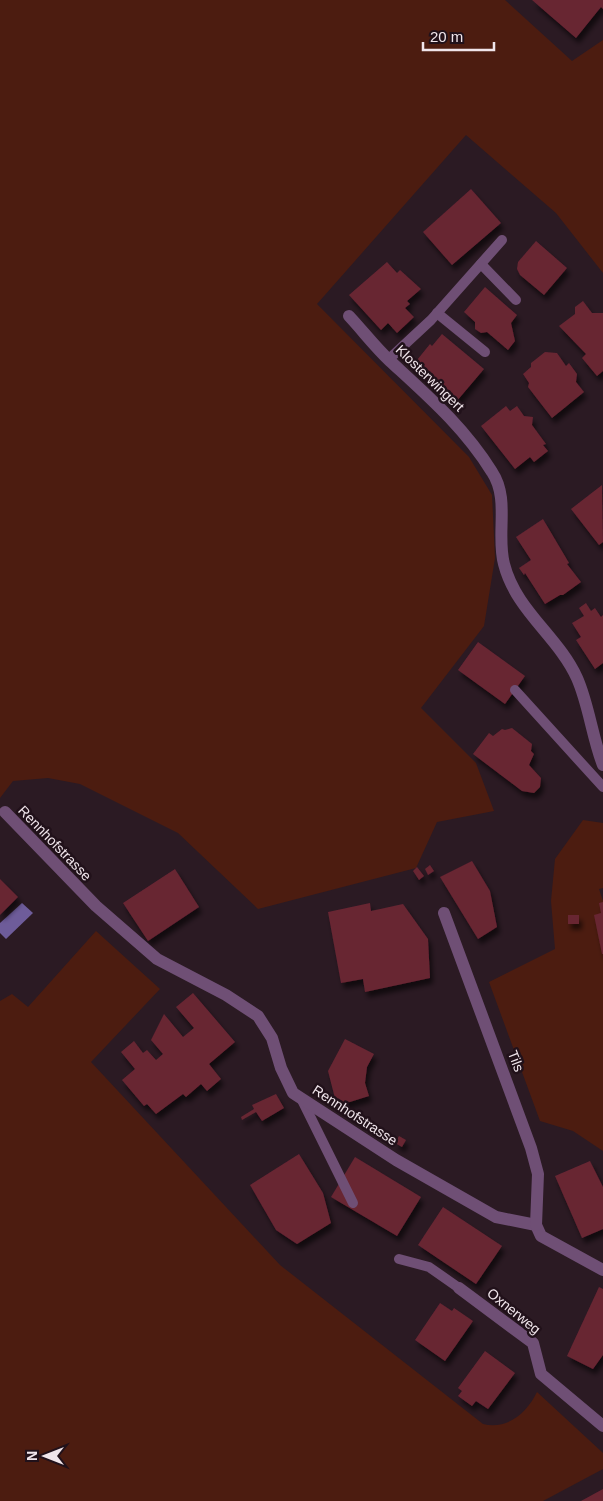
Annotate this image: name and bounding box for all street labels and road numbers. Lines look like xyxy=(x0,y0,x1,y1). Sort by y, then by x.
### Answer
street label: Klosterwingert xyxy=(393,341,468,415)
street label: Rennhofstrasse xyxy=(15,802,95,884)
street label: Tils xyxy=(505,1048,527,1074)
street label: Rennhofstrasse xyxy=(310,1082,401,1149)
street label: Oxnerweg xyxy=(484,1285,544,1337)

